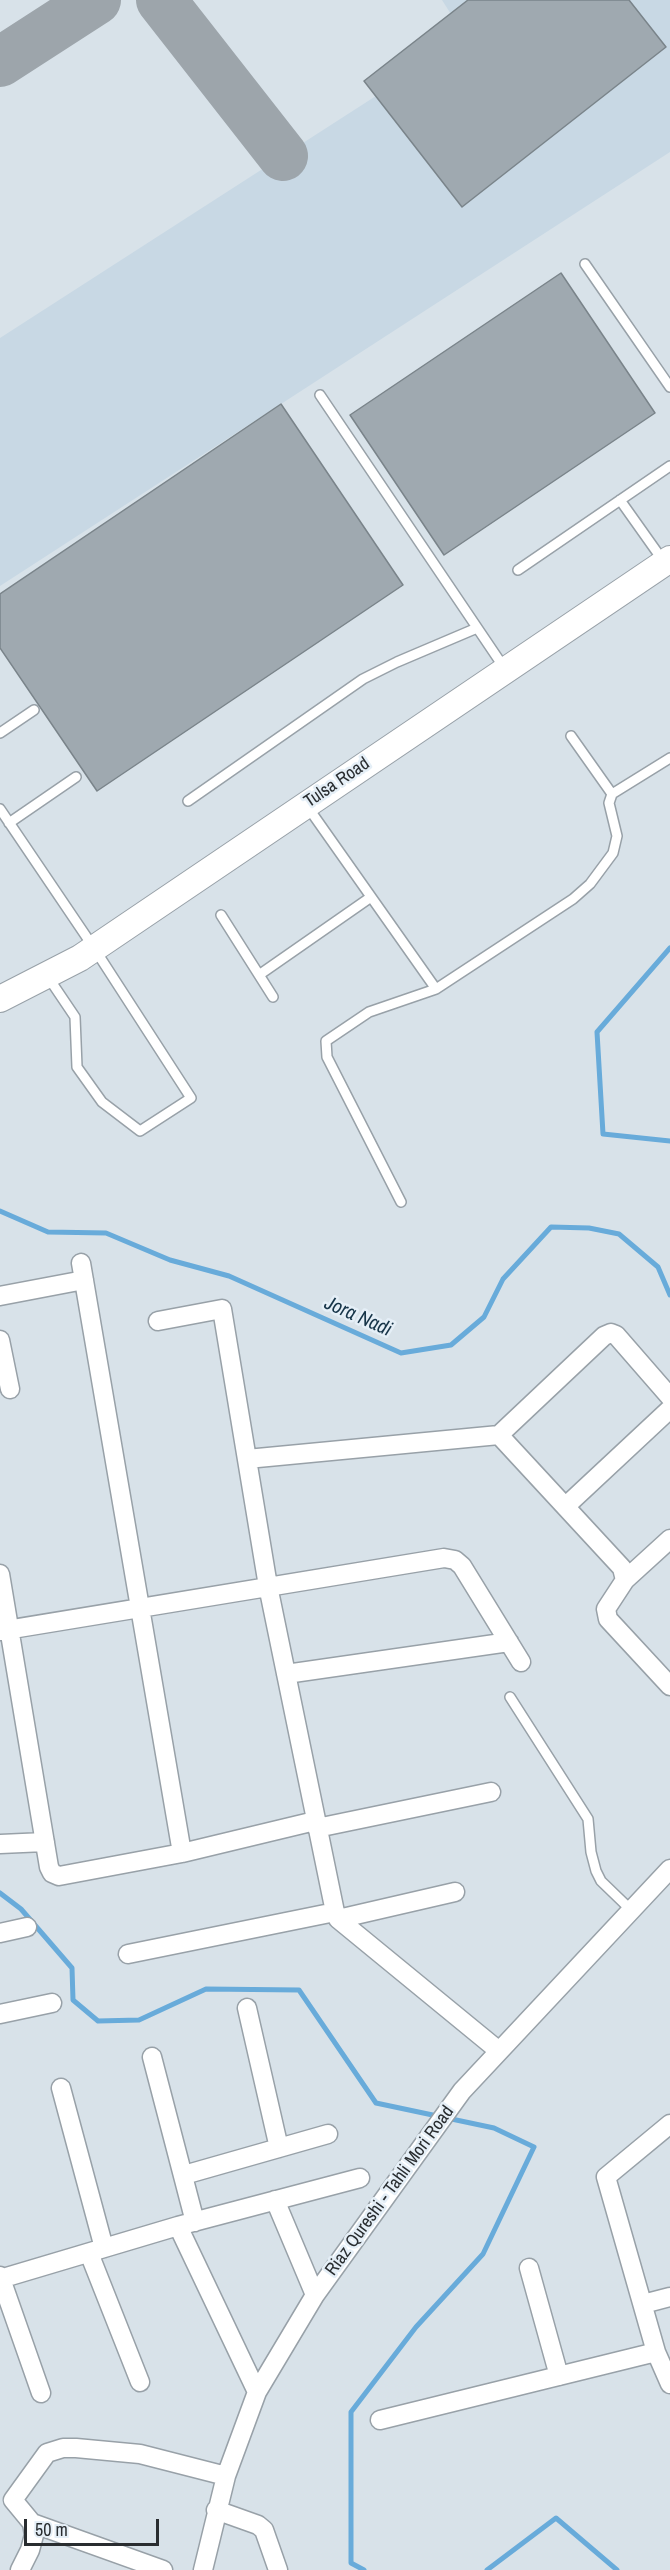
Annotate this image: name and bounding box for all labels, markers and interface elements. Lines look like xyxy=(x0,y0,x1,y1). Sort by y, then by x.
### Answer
street label: Tulsa Road xyxy=(300,753,374,813)
water label: Jora Nadi xyxy=(321,1292,395,1342)
street label: Riaz Qureshi - Tahli Mori Road xyxy=(321,2102,459,2280)
scale bar xyxy=(27,2507,162,2545)
text: 50 m xyxy=(35,2517,68,2542)

